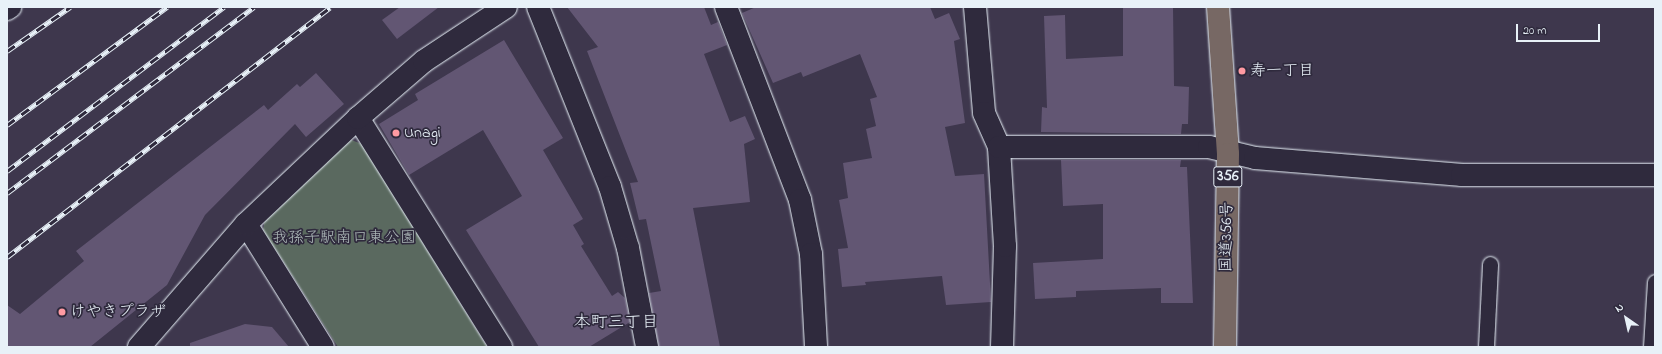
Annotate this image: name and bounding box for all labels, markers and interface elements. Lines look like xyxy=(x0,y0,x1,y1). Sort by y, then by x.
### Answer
scale bar xyxy=(1518,16,1602,42)
text: 20 m xyxy=(1523,22,1546,40)
place label: 寿一丁目 xyxy=(1250,61,1314,81)
marker: 寿一丁目 xyxy=(1237,66,1247,76)
place label: Unagi xyxy=(404,123,441,143)
marker: Unagi xyxy=(391,128,401,138)
road number: 356 xyxy=(1213,164,1243,190)
street label: 国道356号 xyxy=(1217,201,1237,273)
park label: 我孫子駅南口東公園 xyxy=(272,228,416,248)
north arrow xyxy=(1606,298,1646,338)
text: N xyxy=(1612,299,1627,317)
place label: けやきプラザ xyxy=(70,302,166,322)
marker: けやきプラザ xyxy=(57,307,67,317)
district label: 本町三丁目 xyxy=(574,313,658,333)

